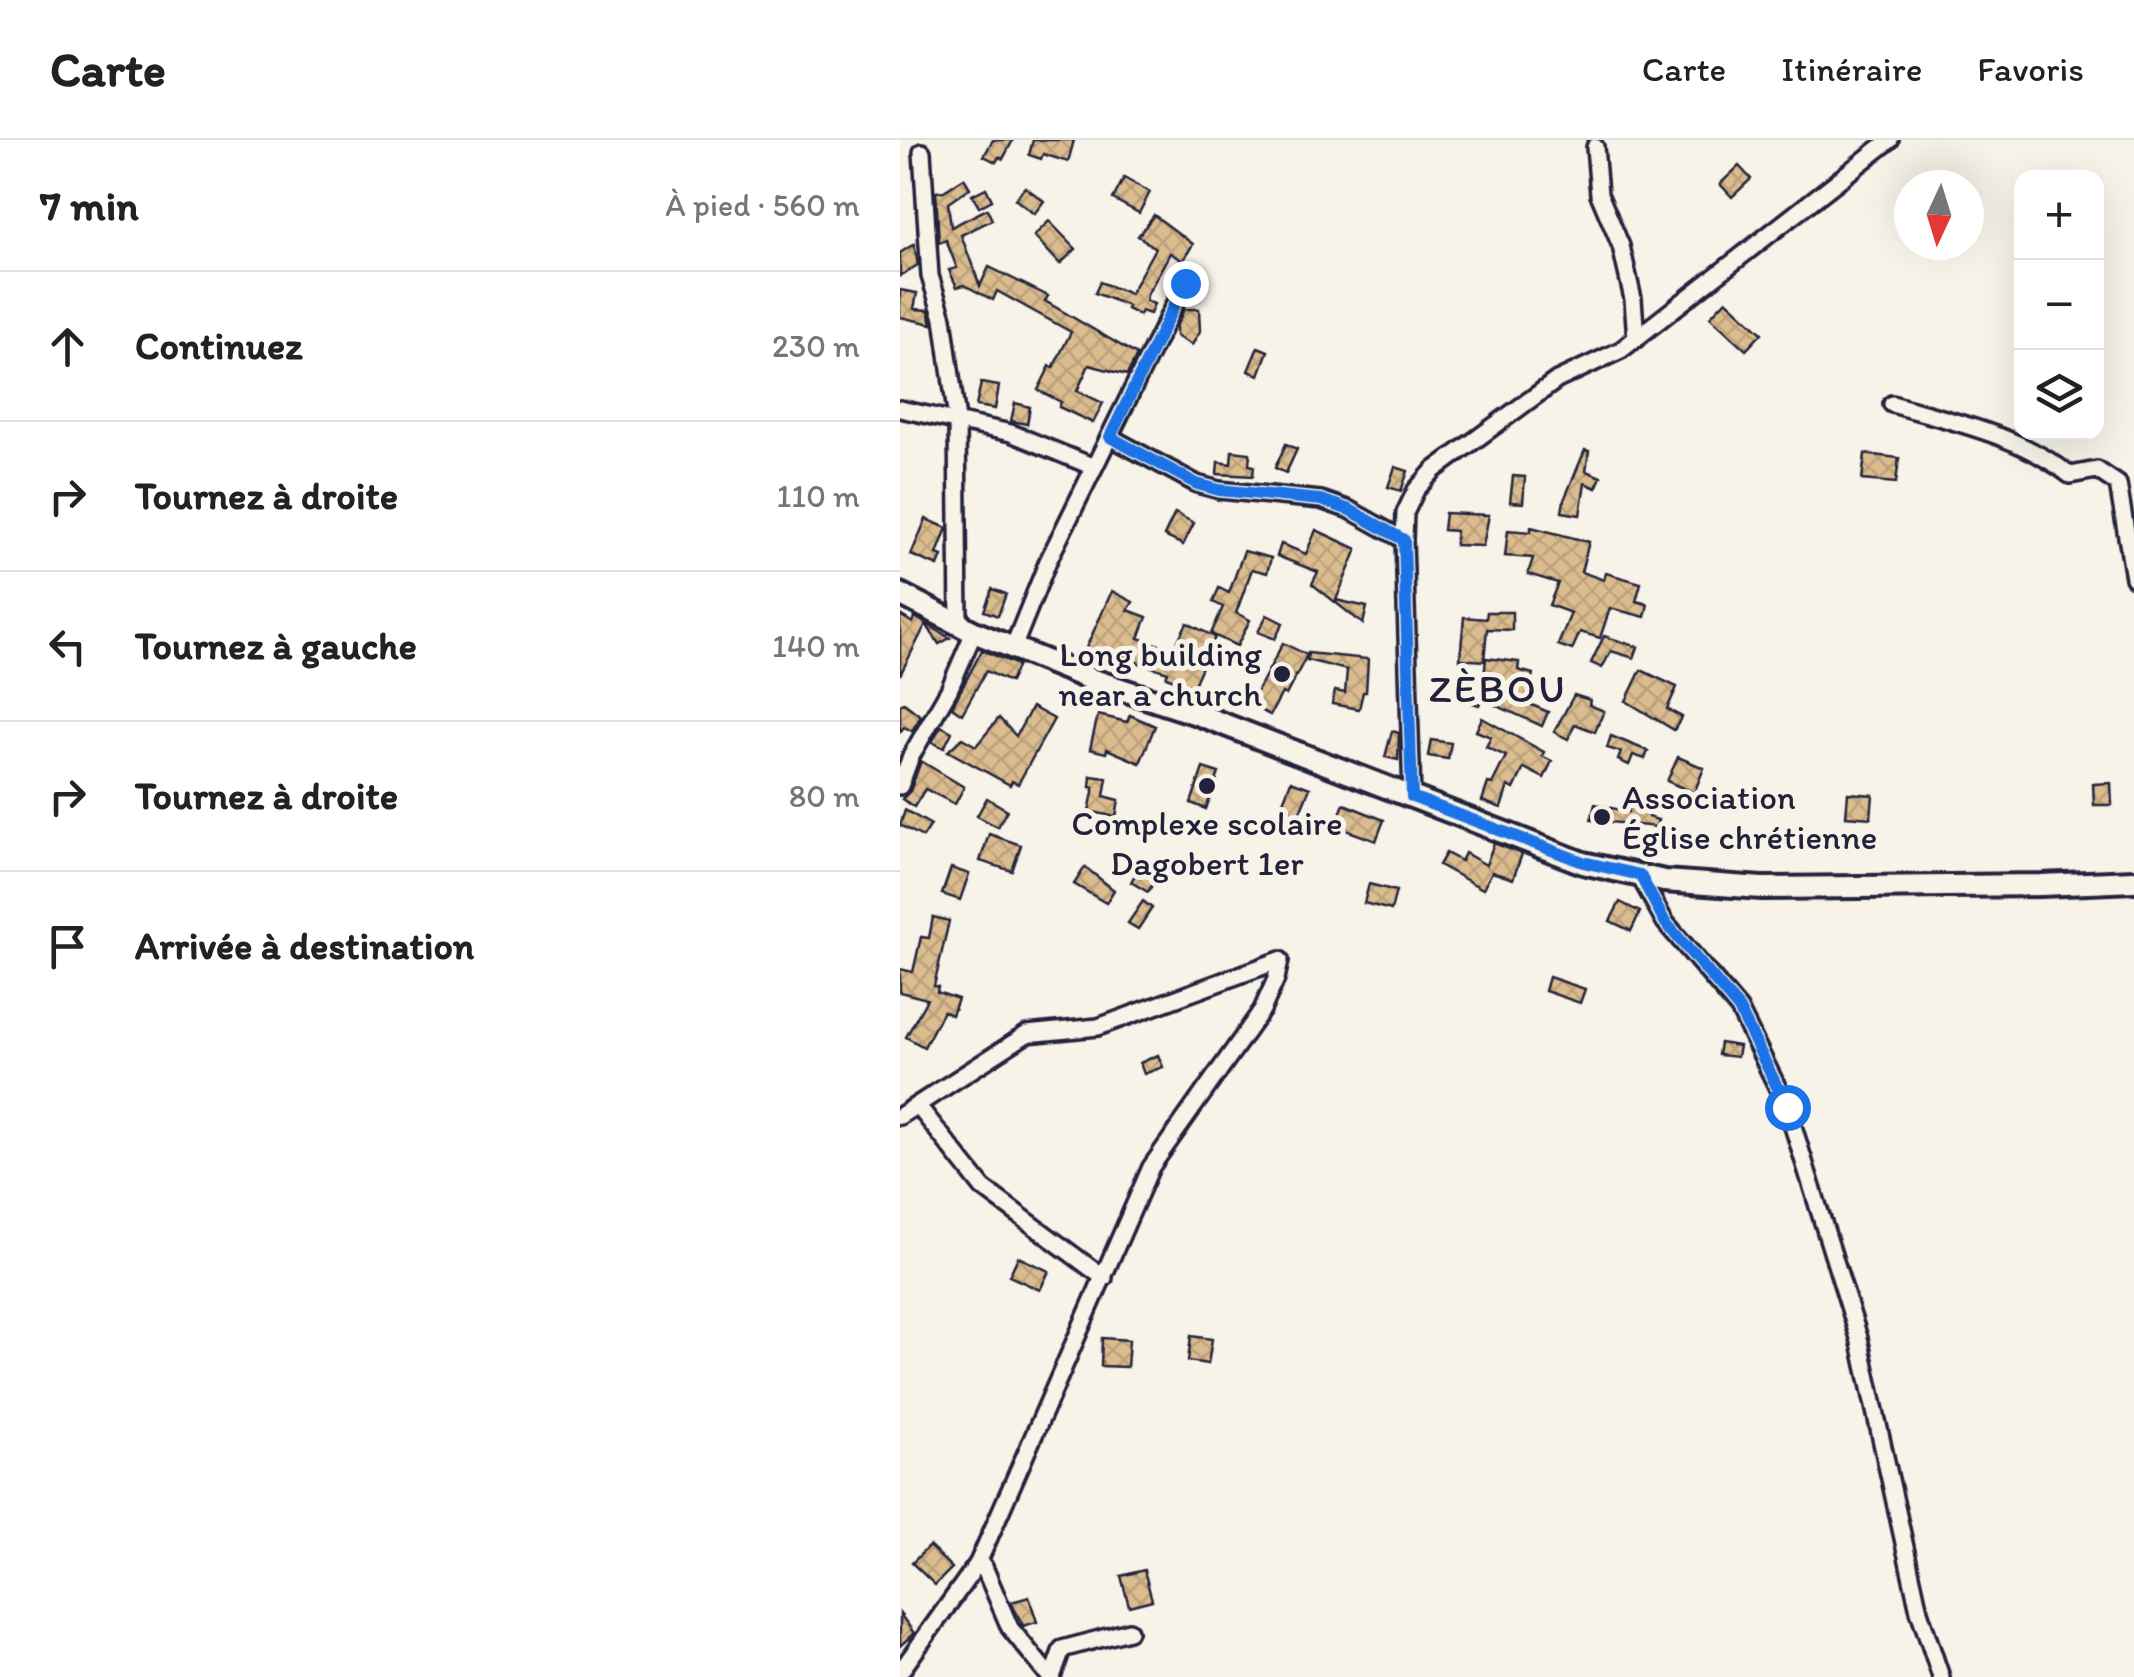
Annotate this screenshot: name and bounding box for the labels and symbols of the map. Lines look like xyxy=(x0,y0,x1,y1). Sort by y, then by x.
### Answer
north arrow xyxy=(1894,170,1984,260)
route end xyxy=(1163,261,1209,307)
place label: Long building near a church xyxy=(1058,633,1262,715)
marker: Long building near a church xyxy=(1271,663,1293,685)
district label: ZÈBOU xyxy=(1429,664,1567,712)
marker: Complexe scolaire Dagobert 1er xyxy=(1196,775,1218,797)
place label: Association Église chrétienne xyxy=(1622,776,1877,858)
place label: Complexe scolaire Dagobert 1er xyxy=(1071,802,1343,884)
marker: Association Église chrétienne xyxy=(1591,806,1613,828)
route start xyxy=(1765,1085,1811,1131)

